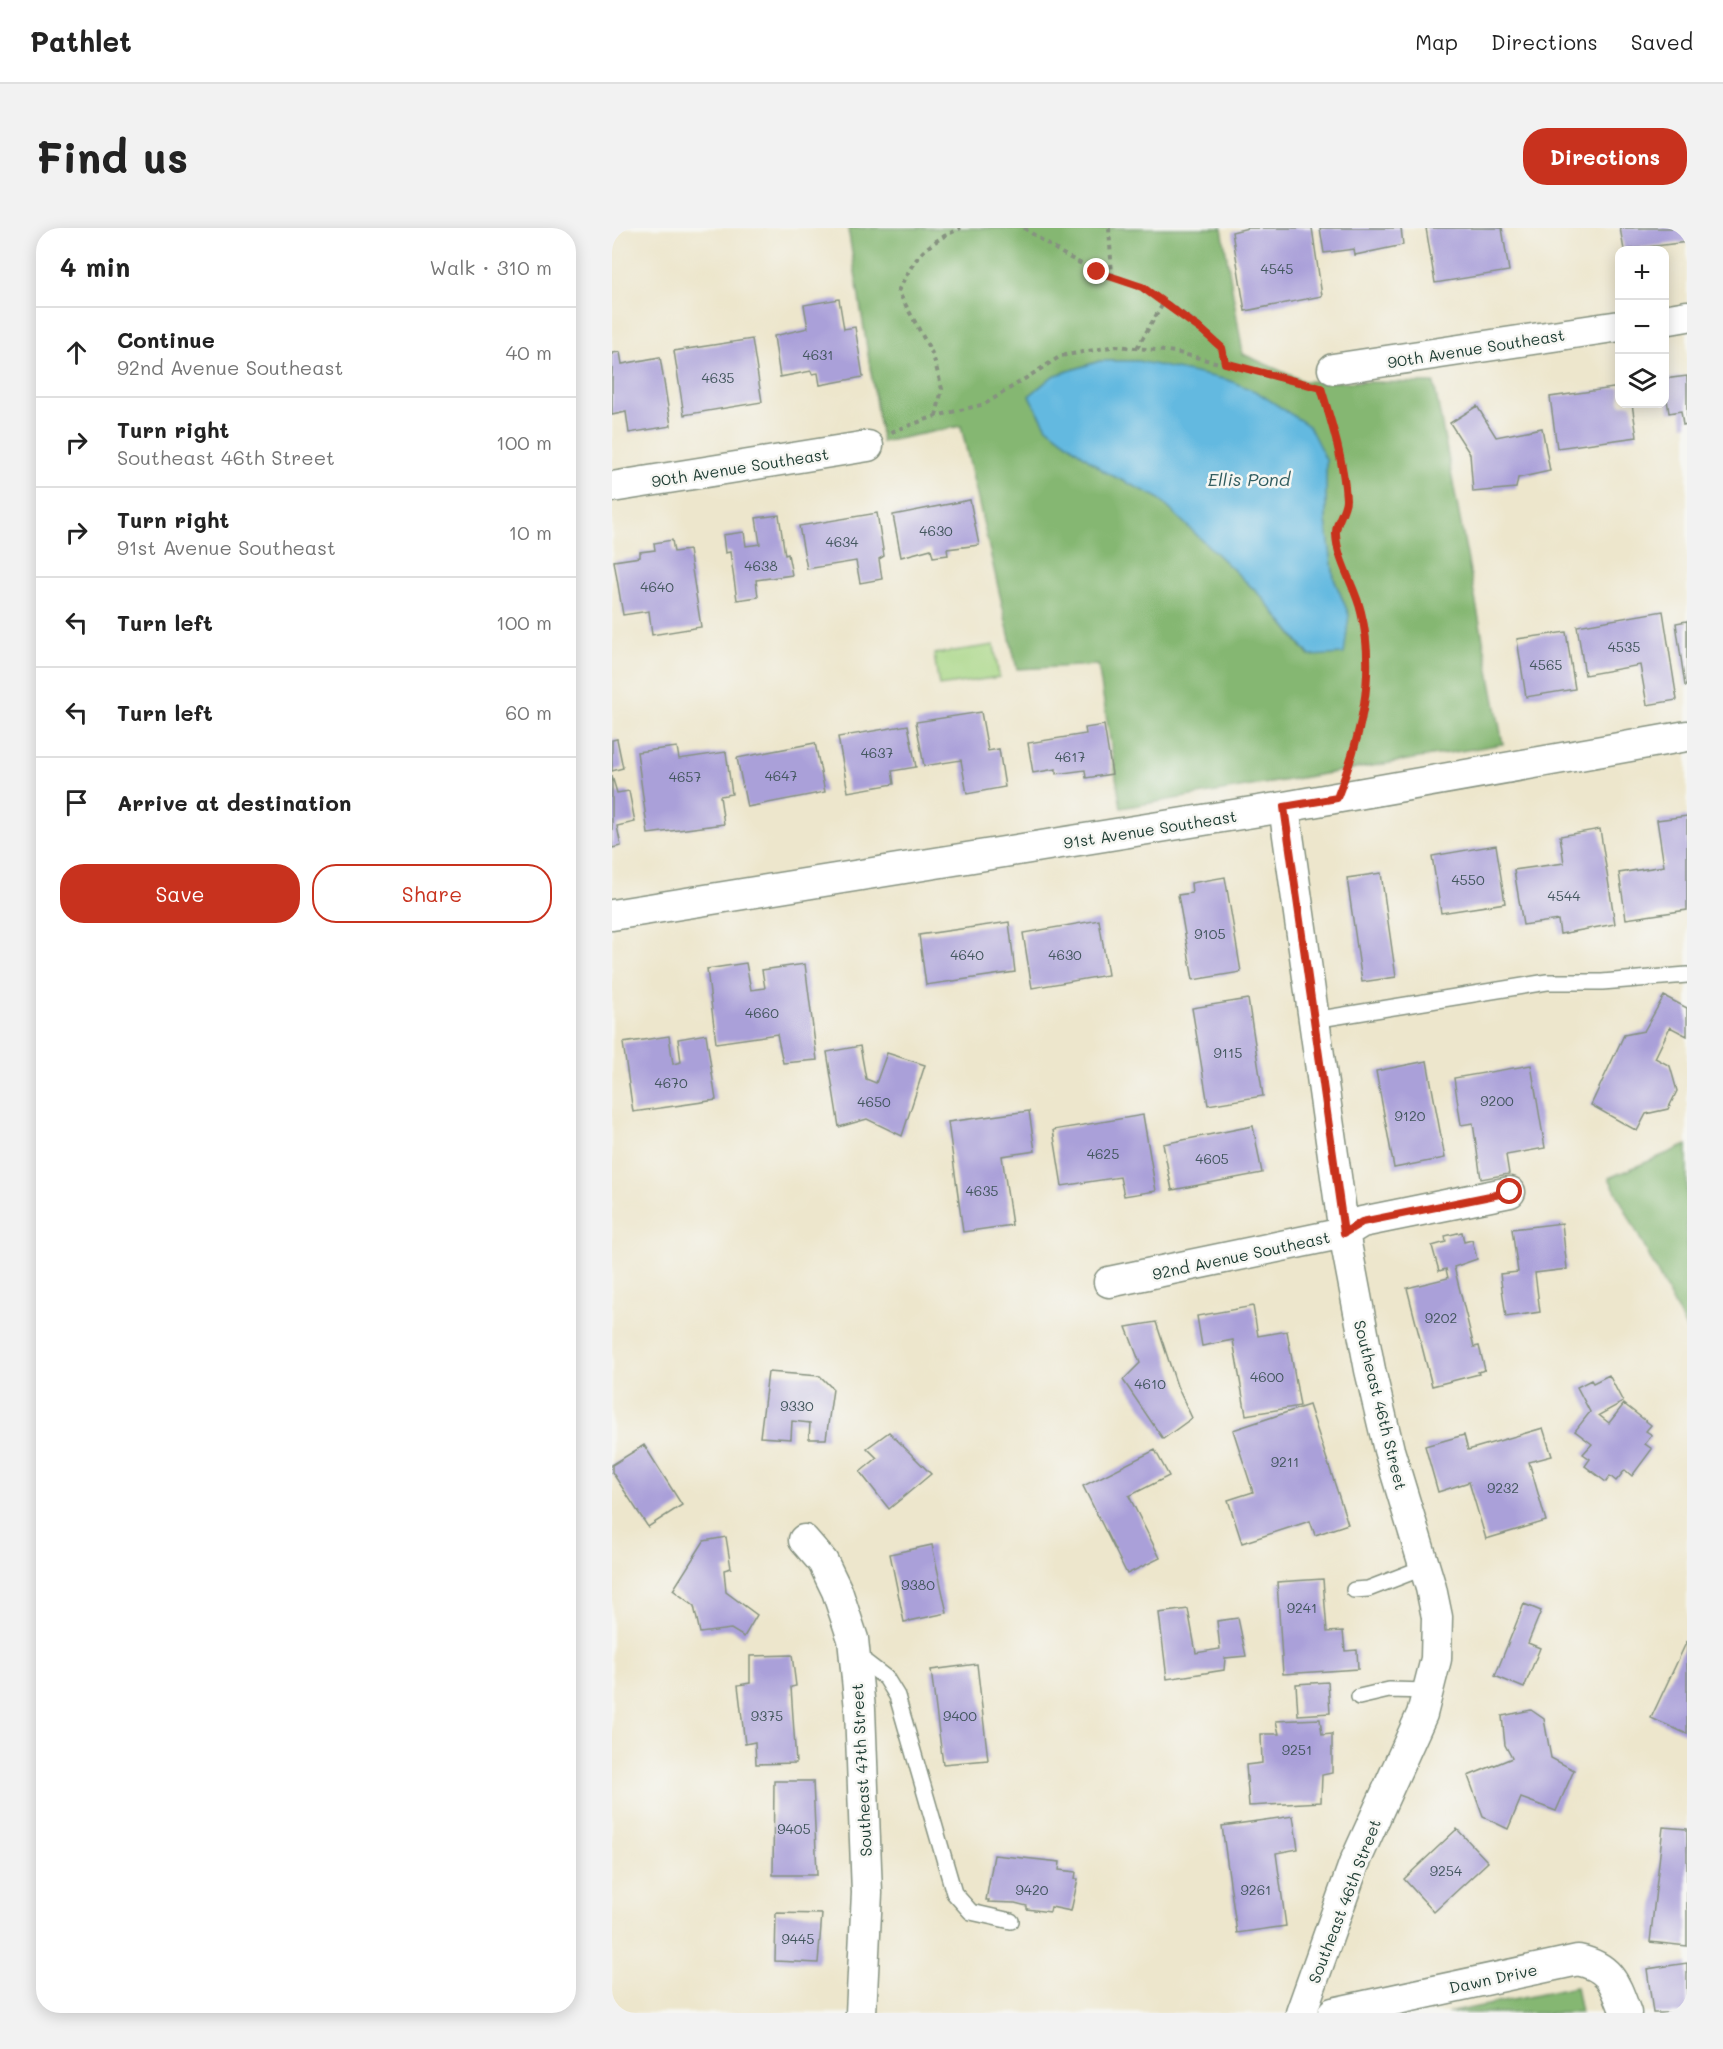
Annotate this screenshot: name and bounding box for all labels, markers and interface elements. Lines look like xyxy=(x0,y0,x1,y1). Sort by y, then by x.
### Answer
text: Pathlet xyxy=(30,23,132,59)
text: Map xyxy=(1415,28,1458,55)
text: Directions xyxy=(1491,28,1598,55)
text: Saved xyxy=(1631,28,1693,55)
button: Directions xyxy=(1523,128,1687,185)
text: Find us xyxy=(36,129,188,184)
map controls xyxy=(1615,246,1669,408)
button: + xyxy=(1615,246,1669,300)
text: 4 min xyxy=(60,250,130,284)
text: Walk · 310 m xyxy=(429,254,552,280)
route end xyxy=(1083,258,1109,284)
house number: 4545 xyxy=(1261,259,1293,278)
button: − xyxy=(1615,300,1669,354)
street label: 90th Avenue Southeast xyxy=(1386,324,1566,372)
text: Continue xyxy=(117,325,215,354)
icon: ahead xyxy=(60,336,93,369)
text: 40 m xyxy=(506,339,552,365)
house number: 4631 xyxy=(802,345,834,364)
text: 92nd Avenue Southeast xyxy=(117,354,343,380)
button: layers xyxy=(1615,354,1669,408)
house number: 4635 xyxy=(701,368,735,387)
text: Turn right xyxy=(117,415,229,444)
icon: right xyxy=(60,426,93,459)
text: 100 m xyxy=(496,429,552,455)
street label: 90th Avenue Southeast xyxy=(650,443,830,491)
text: Southeast 46th Street xyxy=(117,444,335,470)
water label: Ellis Pond xyxy=(1208,467,1292,491)
text: Turn right xyxy=(117,505,229,534)
icon: right xyxy=(60,516,93,549)
text: 10 m xyxy=(508,519,552,545)
house number: 4630 xyxy=(919,521,953,540)
house number: 4634 xyxy=(825,532,859,551)
text: 91st Avenue Southeast xyxy=(117,534,336,560)
house number: 4638 xyxy=(744,556,778,575)
house number: 4640 xyxy=(640,577,674,596)
icon: left xyxy=(60,606,93,639)
text: Turn left xyxy=(117,608,213,637)
text: 100 m xyxy=(496,609,552,635)
house number: 4535 xyxy=(1608,637,1640,656)
house number: 4565 xyxy=(1530,655,1563,674)
icon: left xyxy=(60,696,93,729)
text: Turn left xyxy=(117,698,213,727)
text: 60 m xyxy=(505,699,552,725)
house number: 4637 xyxy=(861,743,894,762)
house number: 4617 xyxy=(1055,747,1086,766)
house number: 4647 xyxy=(765,766,798,785)
house number: 4657 xyxy=(669,767,702,786)
icon: arrive xyxy=(60,786,93,819)
text: Arrive at destination xyxy=(117,788,352,817)
street label: 91st Avenue Southeast xyxy=(1062,805,1238,853)
button: Save xyxy=(60,864,300,923)
button: Share xyxy=(312,864,552,923)
house number: 4550 xyxy=(1451,870,1485,889)
house number: 4544 xyxy=(1548,886,1581,905)
house number: 9105 xyxy=(1194,924,1226,943)
house number: 4640 xyxy=(950,945,984,964)
house number: 4630 xyxy=(1048,945,1082,964)
house number: 4660 xyxy=(745,1003,779,1022)
house number: 9115 xyxy=(1214,1043,1242,1062)
house number: 4670 xyxy=(654,1073,688,1092)
house number: 9200 xyxy=(1480,1091,1514,1110)
house number: 4650 xyxy=(857,1092,891,1111)
house number: 9120 xyxy=(1395,1106,1426,1125)
house number: 4625 xyxy=(1087,1144,1119,1163)
house number: 4605 xyxy=(1195,1149,1229,1168)
route start xyxy=(1496,1178,1522,1204)
house number: 4635 xyxy=(965,1181,999,1200)
street label: 92nd Avenue Southeast xyxy=(1150,1226,1332,1284)
house number: 9202 xyxy=(1425,1308,1457,1327)
street label: Southeast 46th Street xyxy=(1350,1318,1412,1492)
house number: 4600 xyxy=(1250,1367,1284,1386)
house number: 4610 xyxy=(1134,1374,1166,1393)
house number: 9330 xyxy=(780,1396,814,1415)
house number: 9211 xyxy=(1271,1452,1299,1471)
house number: 9232 xyxy=(1487,1478,1519,1497)
house number: 9380 xyxy=(901,1575,935,1594)
house number: 9241 xyxy=(1287,1598,1317,1617)
street label: Southeast 47th Street xyxy=(846,1683,876,1857)
house number: 9375 xyxy=(751,1706,783,1725)
house number: 9400 xyxy=(943,1706,977,1725)
house number: 9251 xyxy=(1282,1740,1312,1759)
street label: Southeast 46th Street xyxy=(1303,1816,1385,1986)
house number: 9405 xyxy=(777,1819,811,1838)
house number: 9254 xyxy=(1430,1861,1463,1880)
house number: 9420 xyxy=(1016,1880,1049,1899)
house number: 9261 xyxy=(1241,1880,1271,1899)
house number: 9445 xyxy=(782,1929,814,1948)
street label: Dawn Drive xyxy=(1447,1958,1539,1998)

